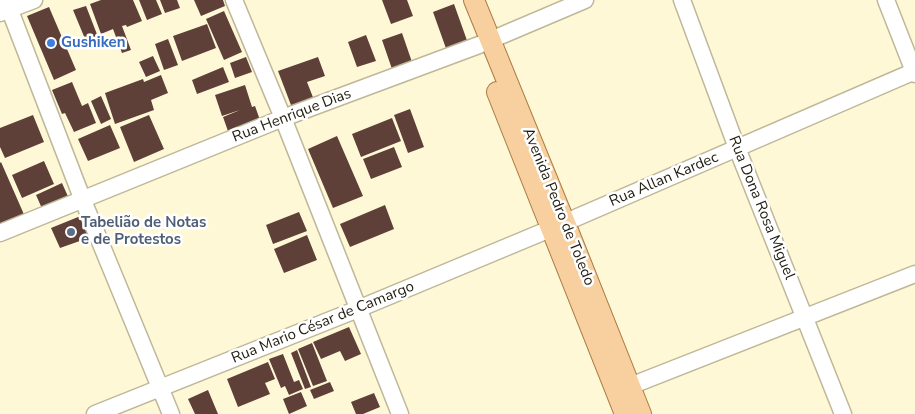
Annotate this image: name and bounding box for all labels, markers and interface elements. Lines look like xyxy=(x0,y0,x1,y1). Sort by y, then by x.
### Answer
place label: Gushiken xyxy=(61,34,125,52)
marker: Gushiken xyxy=(45,37,57,49)
street label: Rua Henrique Dias xyxy=(230,85,354,147)
street label: Avenida Pedro de Toledo xyxy=(518,126,598,288)
street label: Rua Dona Rosa Miguel xyxy=(724,134,798,282)
street label: Rua Allan Kardec xyxy=(607,149,721,211)
place label: Tabelião de Notas e de Protestos xyxy=(81,214,206,249)
marker: Tabelião de Notas e de Protestos xyxy=(65,226,77,238)
street label: Rua Mario César de Camargo xyxy=(229,278,417,368)

